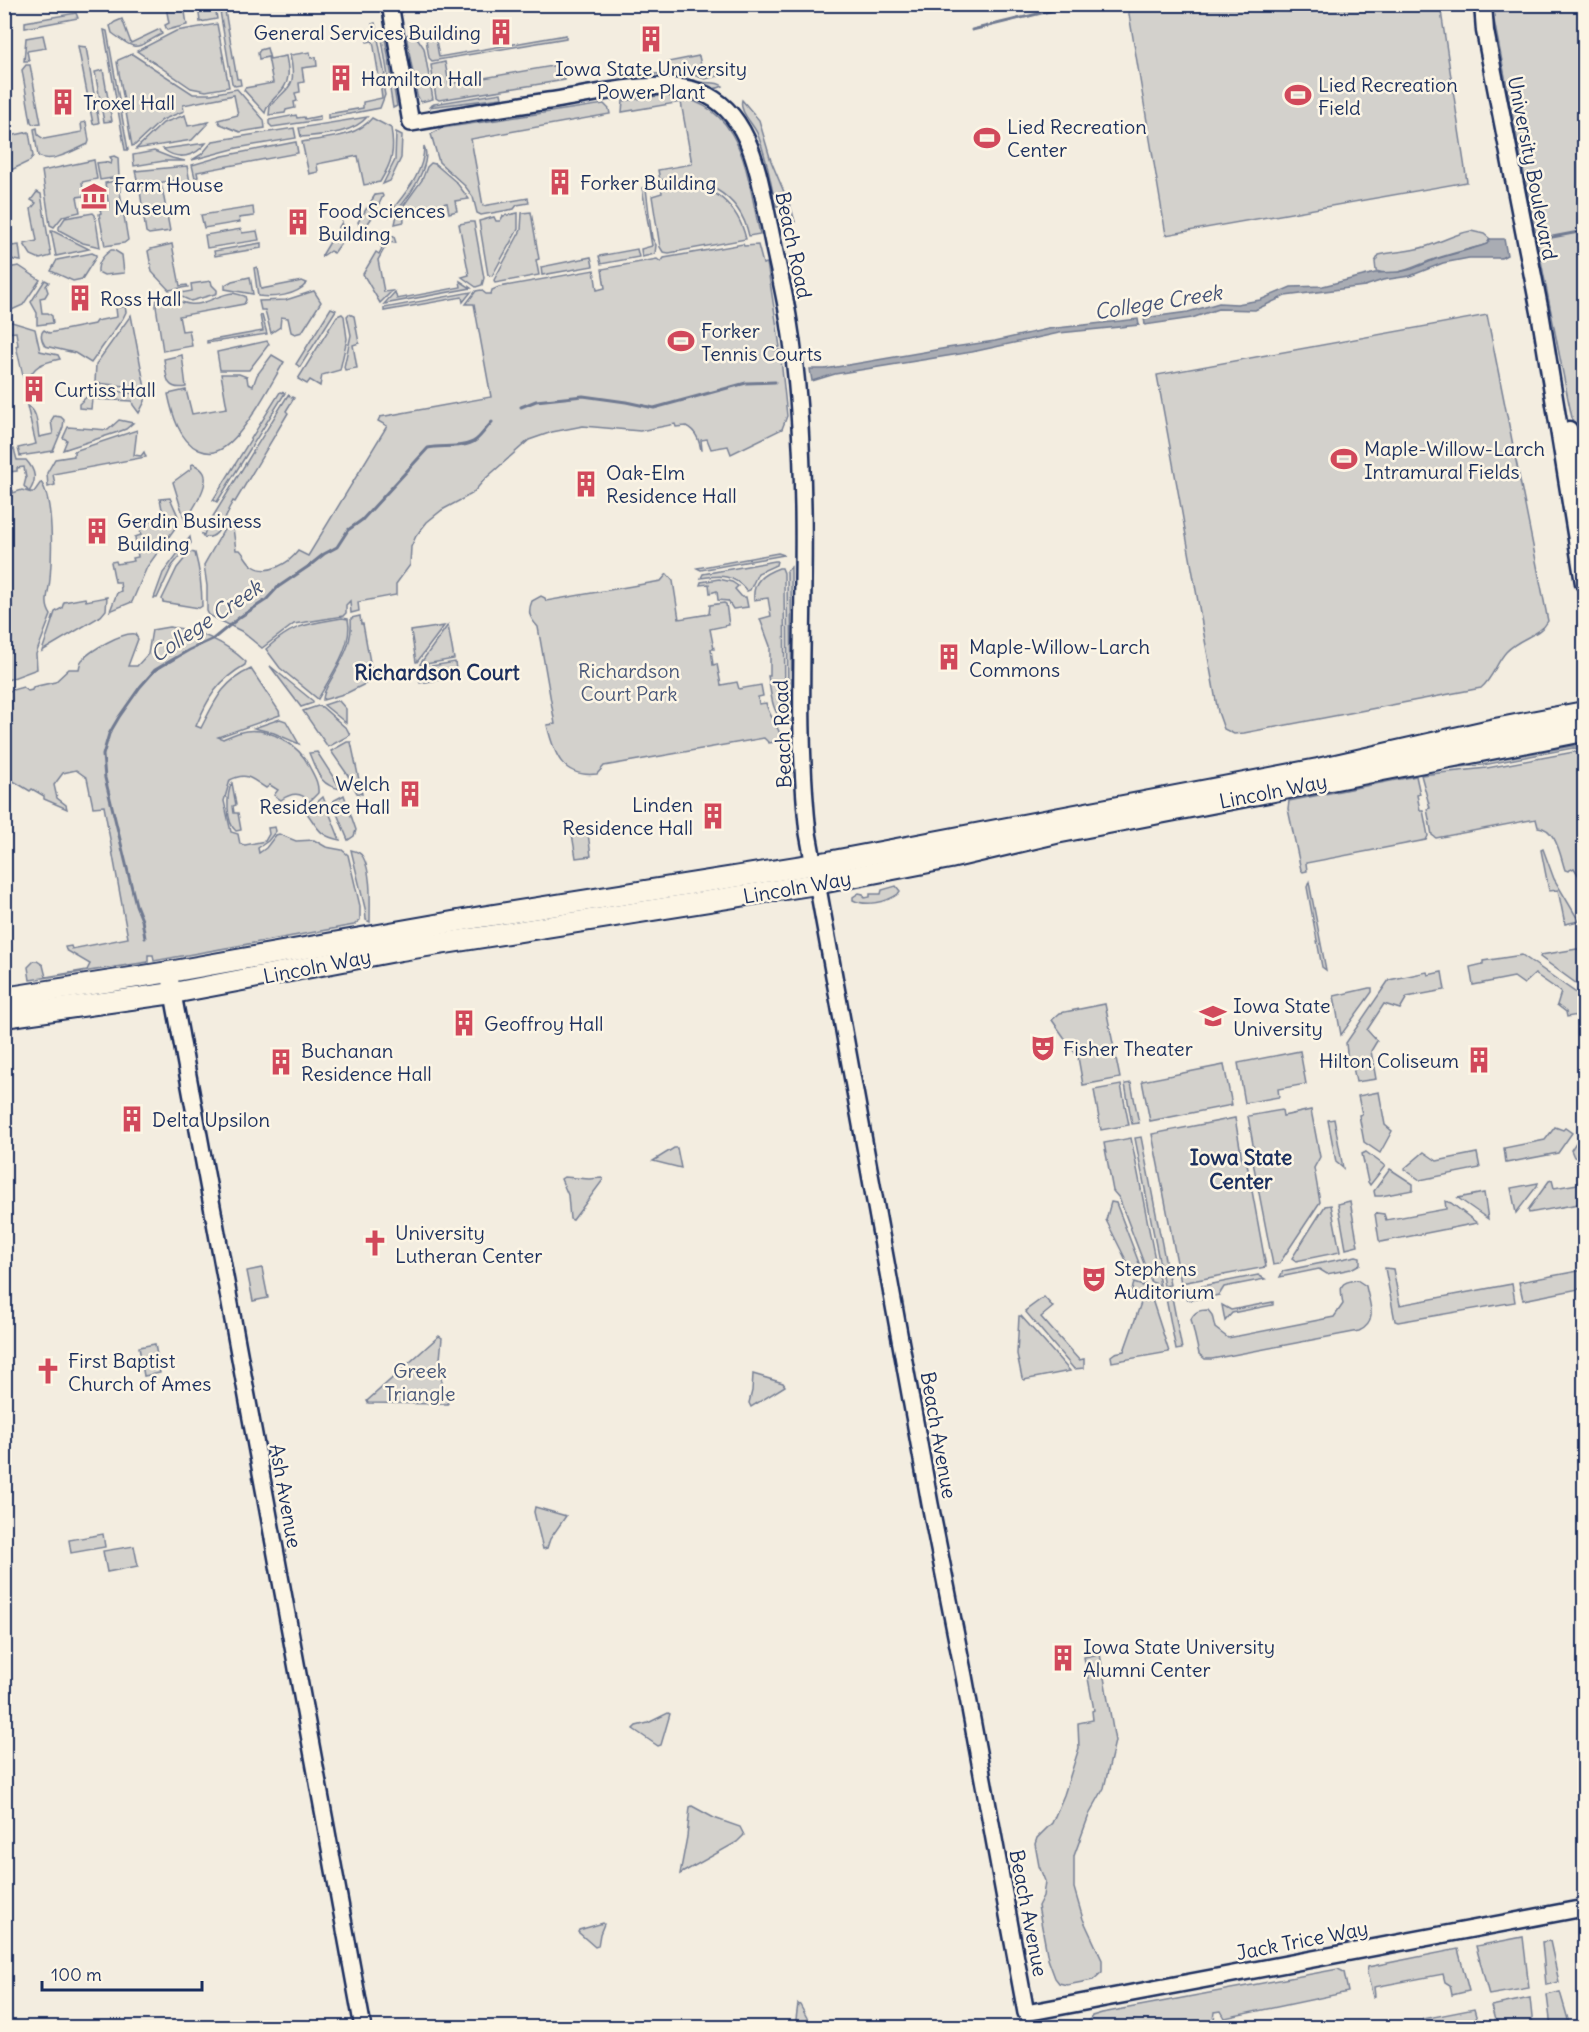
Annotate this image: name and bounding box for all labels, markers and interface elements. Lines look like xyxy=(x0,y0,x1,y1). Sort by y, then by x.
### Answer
building icon: General Services Building xyxy=(486,17,516,47)
place label: General Services Building xyxy=(253,20,481,45)
building icon: Iowa State University Power Plant xyxy=(636,24,666,54)
place label: Iowa State University Power Plant xyxy=(555,56,747,104)
building icon: Hamilton Hall xyxy=(326,63,356,93)
place label: Hamilton Hall xyxy=(361,66,482,91)
place label: Lied Recreation Field xyxy=(1318,72,1458,120)
street label: University Boulevard xyxy=(1503,74,1563,262)
sports icon: Lied Recreation Field xyxy=(1283,80,1313,110)
building icon: Troxel Hall xyxy=(48,87,78,117)
place label: Troxel Hall xyxy=(83,90,175,115)
place label: Lied Recreation Center xyxy=(1007,114,1147,162)
sports icon: Lied Recreation Center xyxy=(972,123,1002,153)
building icon: Forker Building xyxy=(545,167,575,197)
place label: Forker Building xyxy=(580,170,716,195)
place label: Farm House Museum xyxy=(114,172,223,220)
museum icon: Farm House Museum xyxy=(79,181,109,211)
street label: Beach Road xyxy=(770,189,818,301)
place label: Food Sciences Building xyxy=(318,198,445,246)
building icon: Food Sciences Building xyxy=(283,207,313,237)
water label: College Creek xyxy=(1092,278,1225,325)
building icon: Ross Hall xyxy=(65,283,95,313)
place label: Ross Hall xyxy=(100,286,182,311)
place label: Forker Tennis Courts xyxy=(701,318,822,366)
sports icon: Forker Tennis Courts xyxy=(666,326,696,356)
building icon: Curtiss Hall xyxy=(19,374,49,404)
place label: Curtiss Hall xyxy=(54,377,156,402)
place label: Maple-Willow-Larch Intramural Fields xyxy=(1364,436,1545,484)
sports icon: Maple-Willow-Larch Intramural Fields xyxy=(1329,444,1359,474)
place label: Oak-Elm Residence Hall xyxy=(606,460,737,508)
building icon: Oak-Elm Residence Hall xyxy=(571,469,601,499)
place label: Gerdin Business Building xyxy=(117,508,262,556)
building icon: Gerdin Business Building xyxy=(82,516,112,546)
water label: College Creek xyxy=(145,573,268,668)
place label: Maple-Willow-Larch Commons xyxy=(969,634,1150,682)
building icon: Maple-Willow-Larch Commons xyxy=(934,642,964,672)
park label: Richardson Court Park xyxy=(578,658,680,706)
district label: Richardson Court xyxy=(354,659,521,686)
street label: Beach Road xyxy=(768,679,796,789)
street label: Lincoln Way xyxy=(1217,768,1329,814)
place label: Welch Residence Hall xyxy=(259,771,390,819)
building icon: Welch Residence Hall xyxy=(395,779,425,809)
place label: Linden Residence Hall xyxy=(562,792,693,840)
building icon: Linden Residence Hall xyxy=(698,801,728,831)
street label: Lincoln Way xyxy=(741,865,853,909)
street label: Lincoln Way xyxy=(261,943,373,989)
place label: Iowa State University xyxy=(1233,993,1331,1041)
school or university icon: Iowa State University xyxy=(1198,1001,1228,1031)
building icon: Geoffroy Hall xyxy=(449,1008,479,1038)
place label: Geoffroy Hall xyxy=(484,1011,604,1036)
theatre icon: Fisher Theater xyxy=(1028,1033,1058,1063)
place label: Fisher Theater xyxy=(1063,1036,1193,1061)
place label: Buchanan Residence Hall xyxy=(301,1038,432,1086)
building icon: Hilton Coliseum xyxy=(1464,1045,1494,1075)
building icon: Buchanan Residence Hall xyxy=(266,1047,296,1077)
place label: Hilton Coliseum xyxy=(1319,1048,1459,1073)
building icon: Delta Upsilon xyxy=(117,1104,147,1134)
place label: Delta Upsilon xyxy=(152,1107,270,1132)
district label: Iowa State Center xyxy=(1190,1144,1292,1195)
place label: University Lutheran Center xyxy=(395,1220,542,1268)
church icon: University Lutheran Center xyxy=(360,1228,390,1258)
place label: Stephens Auditorium xyxy=(1114,1256,1215,1304)
theatre icon: Stephens Auditorium xyxy=(1079,1264,1109,1294)
place label: First Baptist Church of Ames xyxy=(68,1348,211,1396)
church icon: First Baptist Church of Ames xyxy=(33,1356,63,1386)
park label: Greek Triangle xyxy=(384,1358,456,1406)
street label: Beach Avenue xyxy=(916,1369,962,1501)
street label: Ash Avenue xyxy=(265,1442,307,1550)
place label: Iowa State University Alumni Center xyxy=(1083,1634,1275,1682)
building icon: Iowa State University Alumni Center xyxy=(1048,1643,1078,1673)
street label: Beach Avenue xyxy=(1004,1847,1054,1979)
street label: Jack Trice Way xyxy=(1234,1915,1370,1965)
scale bar xyxy=(42,1954,202,1992)
text: 100 m xyxy=(51,1963,102,1986)

